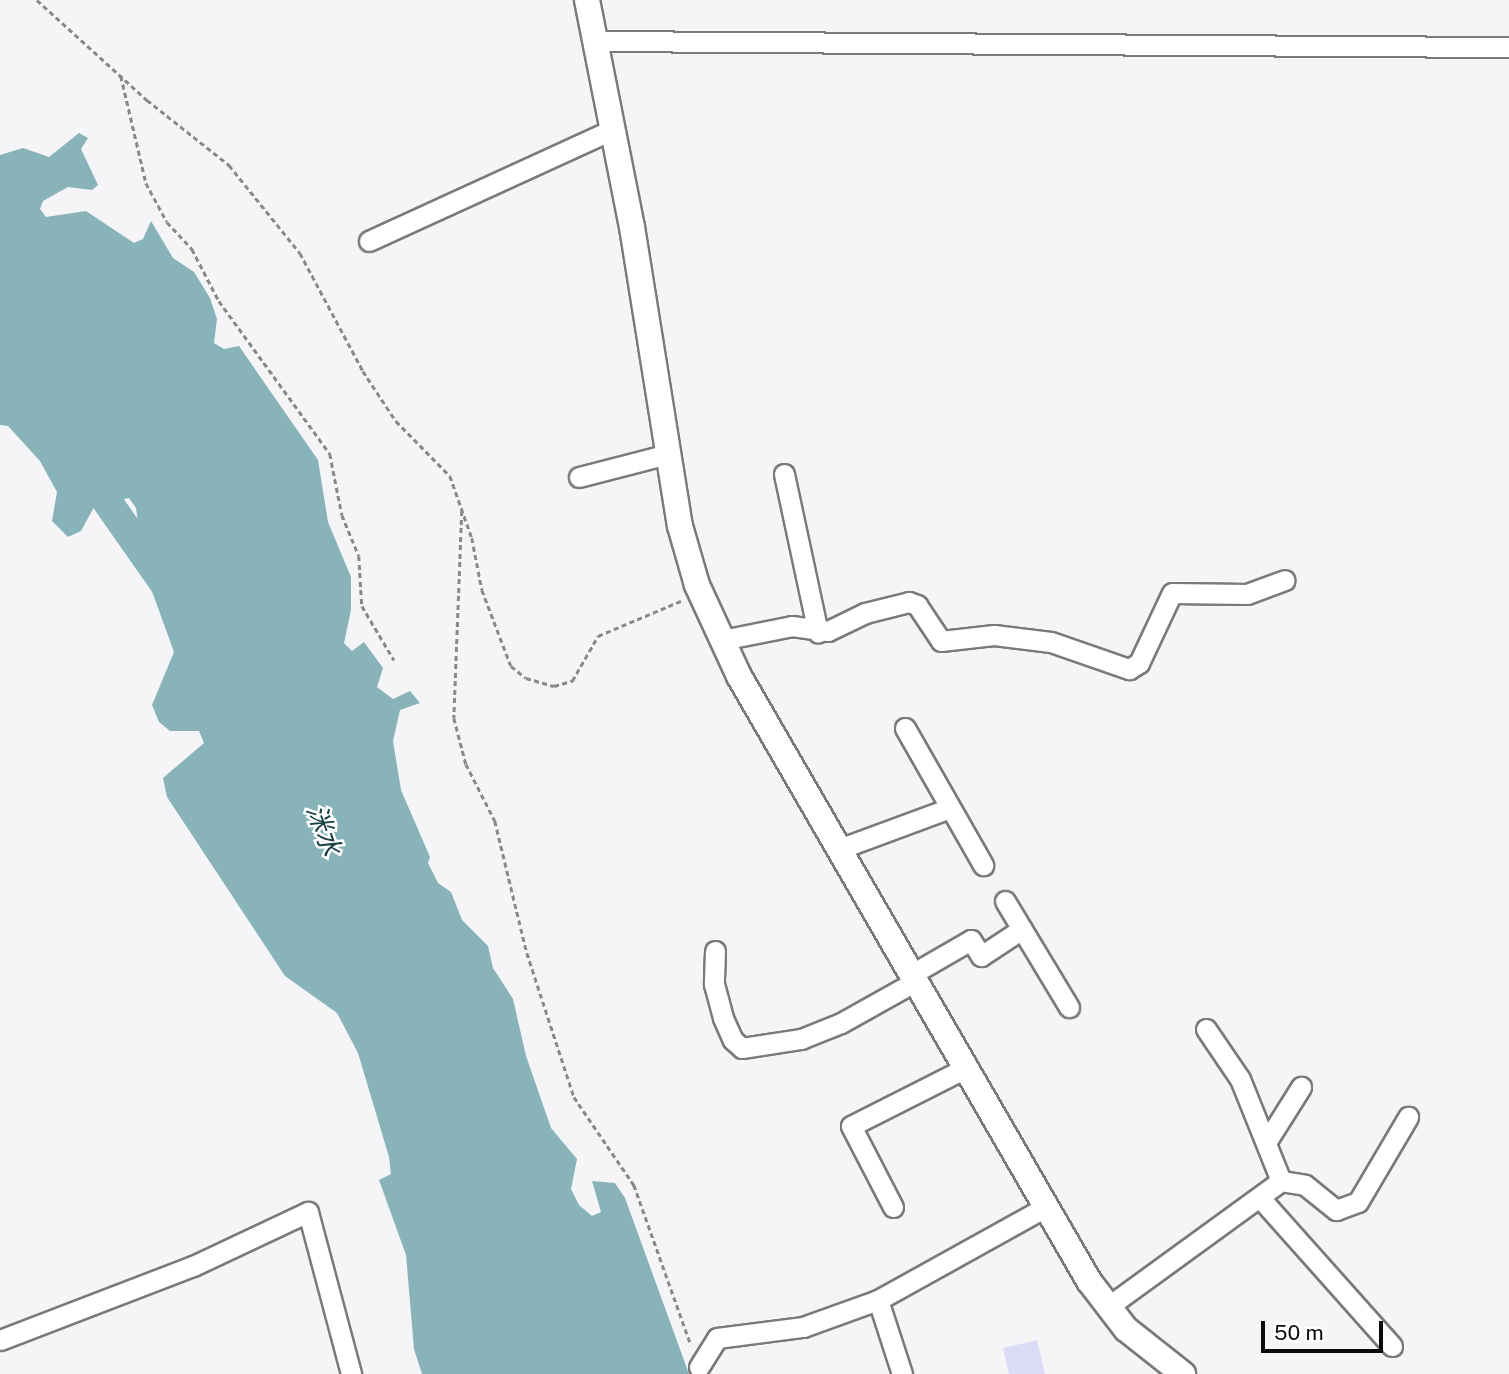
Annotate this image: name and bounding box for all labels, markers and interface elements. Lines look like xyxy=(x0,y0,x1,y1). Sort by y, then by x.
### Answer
water label: 洣水 xyxy=(300,800,348,860)
scale bar xyxy=(1264,1308,1386,1352)
text: 50 m xyxy=(1274,1320,1324,1345)

